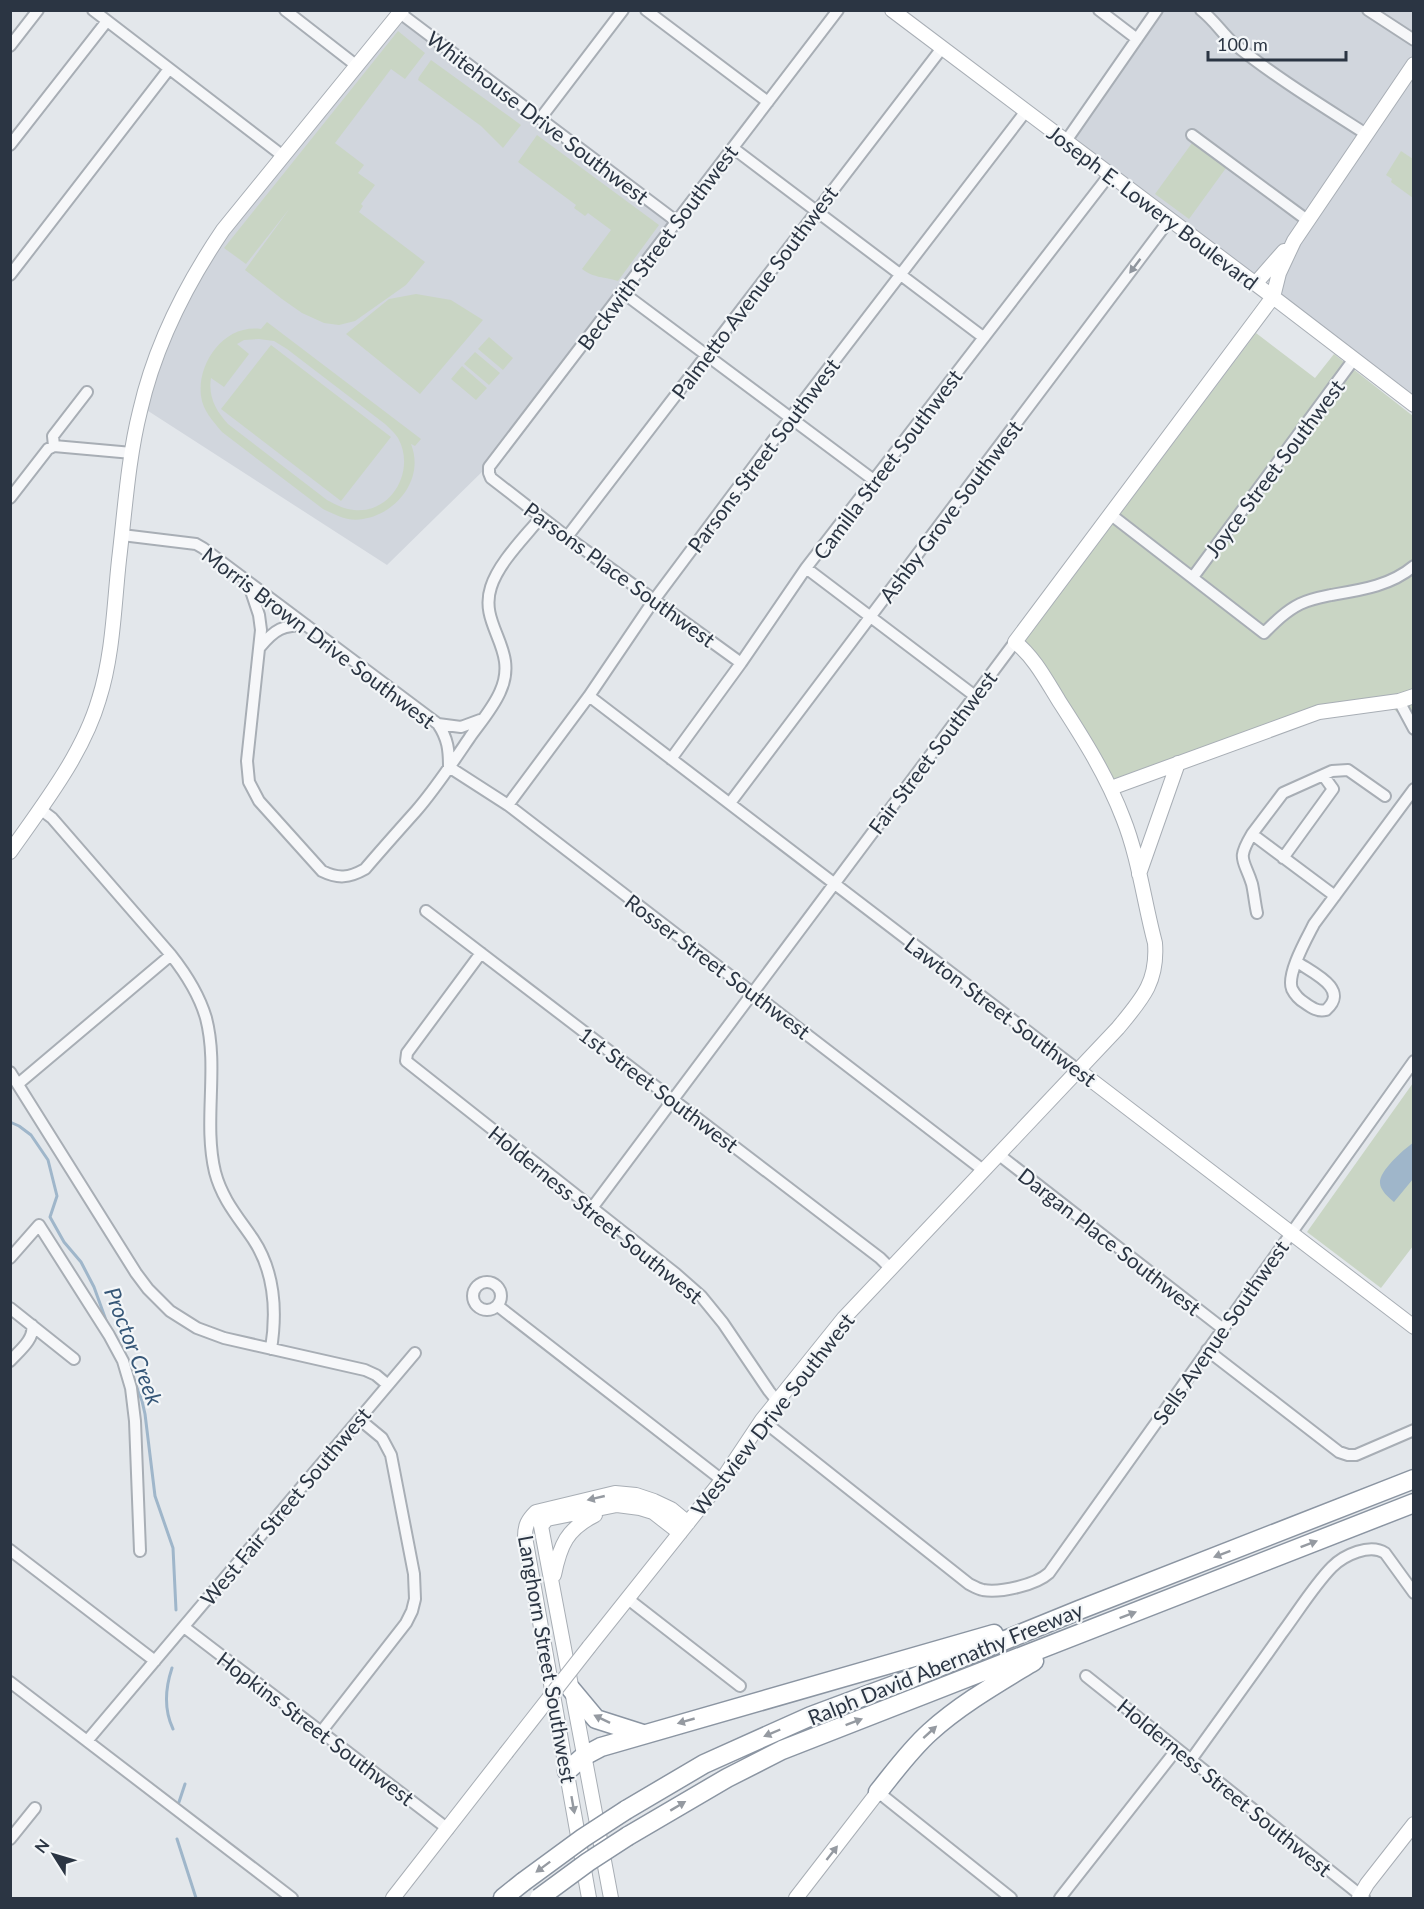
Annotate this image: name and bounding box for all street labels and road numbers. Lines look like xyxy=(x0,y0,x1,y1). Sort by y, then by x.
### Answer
street label: Whitehouse Drive Southwest xyxy=(422,25,654,209)
street label: Joseph E. Lowery Boulevard xyxy=(1043,120,1263,294)
street label: Beckwith Street Southwest xyxy=(572,139,743,354)
street label: Palmetto Avenue Southwest xyxy=(666,180,842,403)
street label: Parsons Street Southwest xyxy=(682,353,844,557)
street label: Camilla Street Southwest xyxy=(807,364,967,564)
street label: Joyce Street Southwest xyxy=(1199,374,1349,562)
street label: Ashby Grove Southwest xyxy=(873,415,1027,607)
street label: Parsons Place Southwest xyxy=(520,496,721,652)
street label: Morris Brown Drive Southwest xyxy=(198,541,441,733)
street label: Fair Street Southwest xyxy=(863,665,1002,838)
street label: Rosser Street Southwest xyxy=(621,888,816,1044)
street label: Lawton Street Southwest xyxy=(900,931,1102,1091)
street label: 1st Street Southwest xyxy=(574,1021,744,1157)
street label: Holderness Street Southwest xyxy=(484,1120,708,1308)
street label: Dargan Place Southwest xyxy=(1014,1162,1206,1320)
street label: Sells Avenue Southwest xyxy=(1147,1235,1293,1429)
street label: Westview Drive Southwest xyxy=(685,1307,859,1520)
street label: West Fair Street Southwest xyxy=(195,1401,376,1610)
street label: Langhorn Street Southwest xyxy=(514,1533,582,1785)
street label: Ralph David Abernathy Freeway xyxy=(804,1596,1086,1730)
street label: Hopkins Street Southwest xyxy=(213,1646,420,1811)
street label: Holderness Street Southwest xyxy=(1113,1693,1337,1881)

